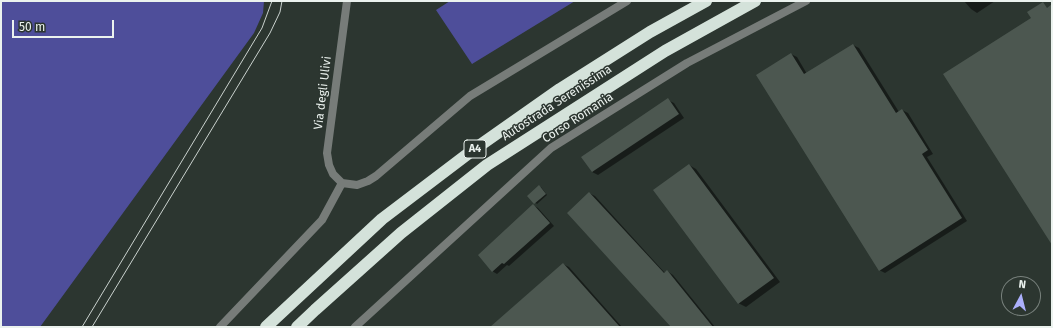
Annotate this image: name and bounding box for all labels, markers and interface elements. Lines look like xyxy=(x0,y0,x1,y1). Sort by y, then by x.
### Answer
scale bar xyxy=(14,12,116,38)
text: 50 m xyxy=(19,20,45,34)
street label: Via degli Ulivi xyxy=(311,55,335,131)
street label: Autostrada Serenissima xyxy=(499,62,615,144)
street label: Corso Romania xyxy=(540,90,616,146)
road number: A4 xyxy=(464,140,486,158)
north arrow xyxy=(1001,276,1041,316)
text: N xyxy=(1018,278,1027,291)

